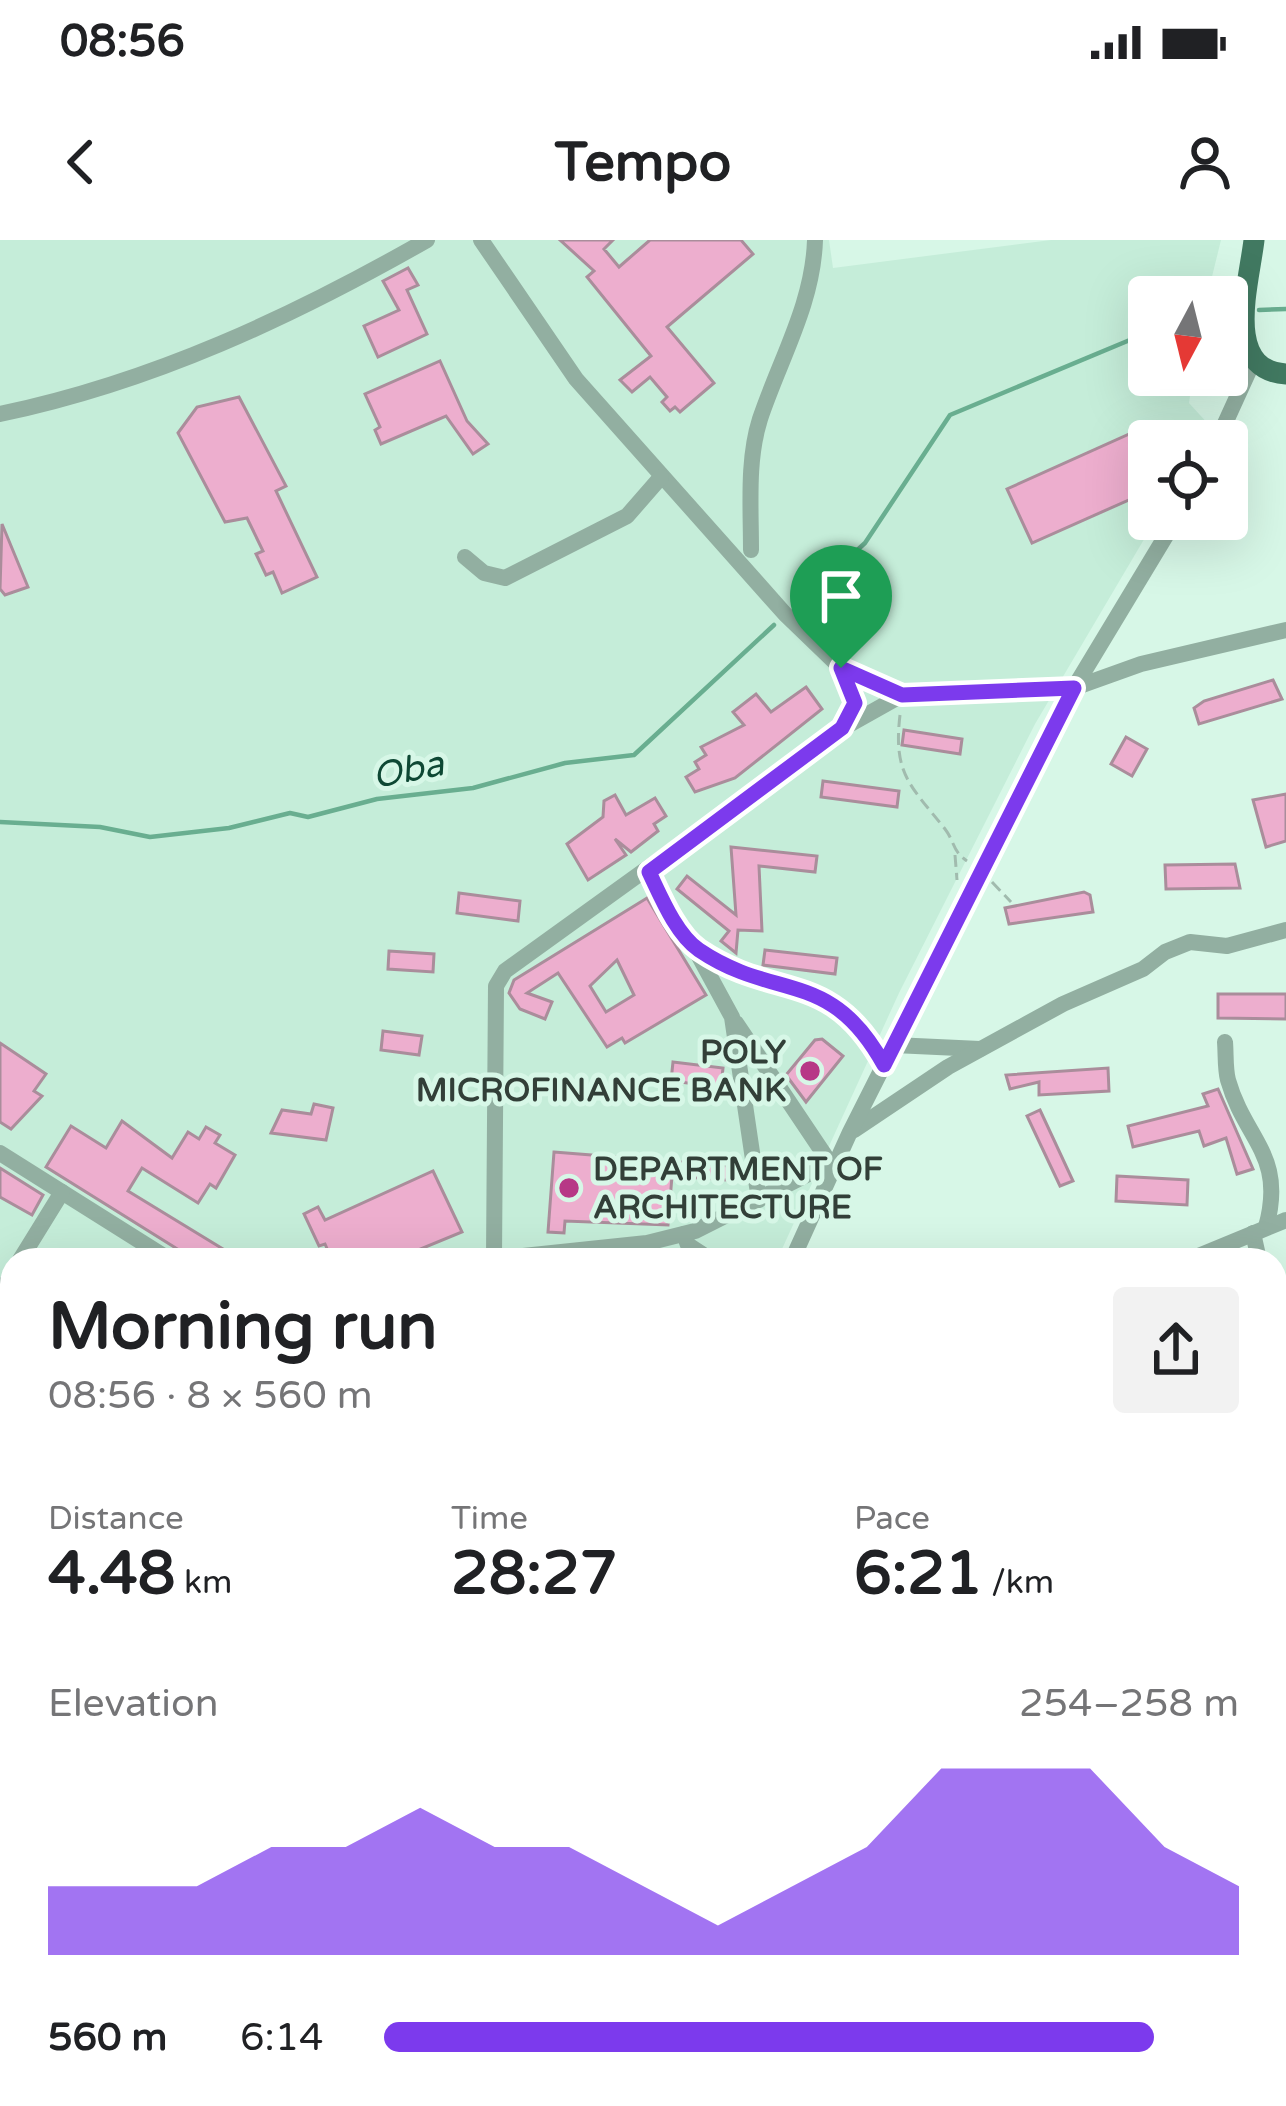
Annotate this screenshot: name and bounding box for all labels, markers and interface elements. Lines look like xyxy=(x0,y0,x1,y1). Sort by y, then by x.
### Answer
text: 08:56 xyxy=(60,15,185,69)
icon: back xyxy=(48,129,114,195)
icon: person xyxy=(1172,129,1238,195)
text: Tempo xyxy=(555,130,731,195)
north arrow xyxy=(1128,276,1248,396)
map controls xyxy=(1128,276,1248,540)
button: locate xyxy=(1128,420,1248,540)
pin xyxy=(790,545,892,668)
icon: arrive xyxy=(808,563,874,629)
water label: Oba xyxy=(369,742,448,798)
place label: POLY MICROFINANCE BANK xyxy=(416,1033,786,1110)
marker: POLY MICROFINANCE BANK xyxy=(797,1058,823,1084)
place label: DEPARTMENT OF ARCHITECTURE xyxy=(593,1150,883,1227)
marker: DEPARTMENT OF ARCHITECTURE xyxy=(556,1175,582,1201)
text: Morning run xyxy=(48,1287,438,1367)
button: share xyxy=(1113,1287,1239,1413)
text: 08:56 · 8 × 560 m xyxy=(48,1372,373,1419)
text: Distance xyxy=(48,1499,184,1538)
text: Time xyxy=(451,1499,528,1538)
text: Pace xyxy=(854,1499,930,1538)
text: 4.48 xyxy=(48,1538,175,1610)
text: 28:27 xyxy=(451,1538,617,1610)
text: 6:21 xyxy=(854,1538,983,1610)
text: km xyxy=(175,1563,232,1602)
text: /km xyxy=(983,1563,1054,1602)
text: Elevation xyxy=(48,1680,218,1727)
text: 254–258 m xyxy=(1019,1680,1239,1727)
text: 560 m xyxy=(48,2014,167,2061)
text: 6:14 xyxy=(240,2014,324,2061)

